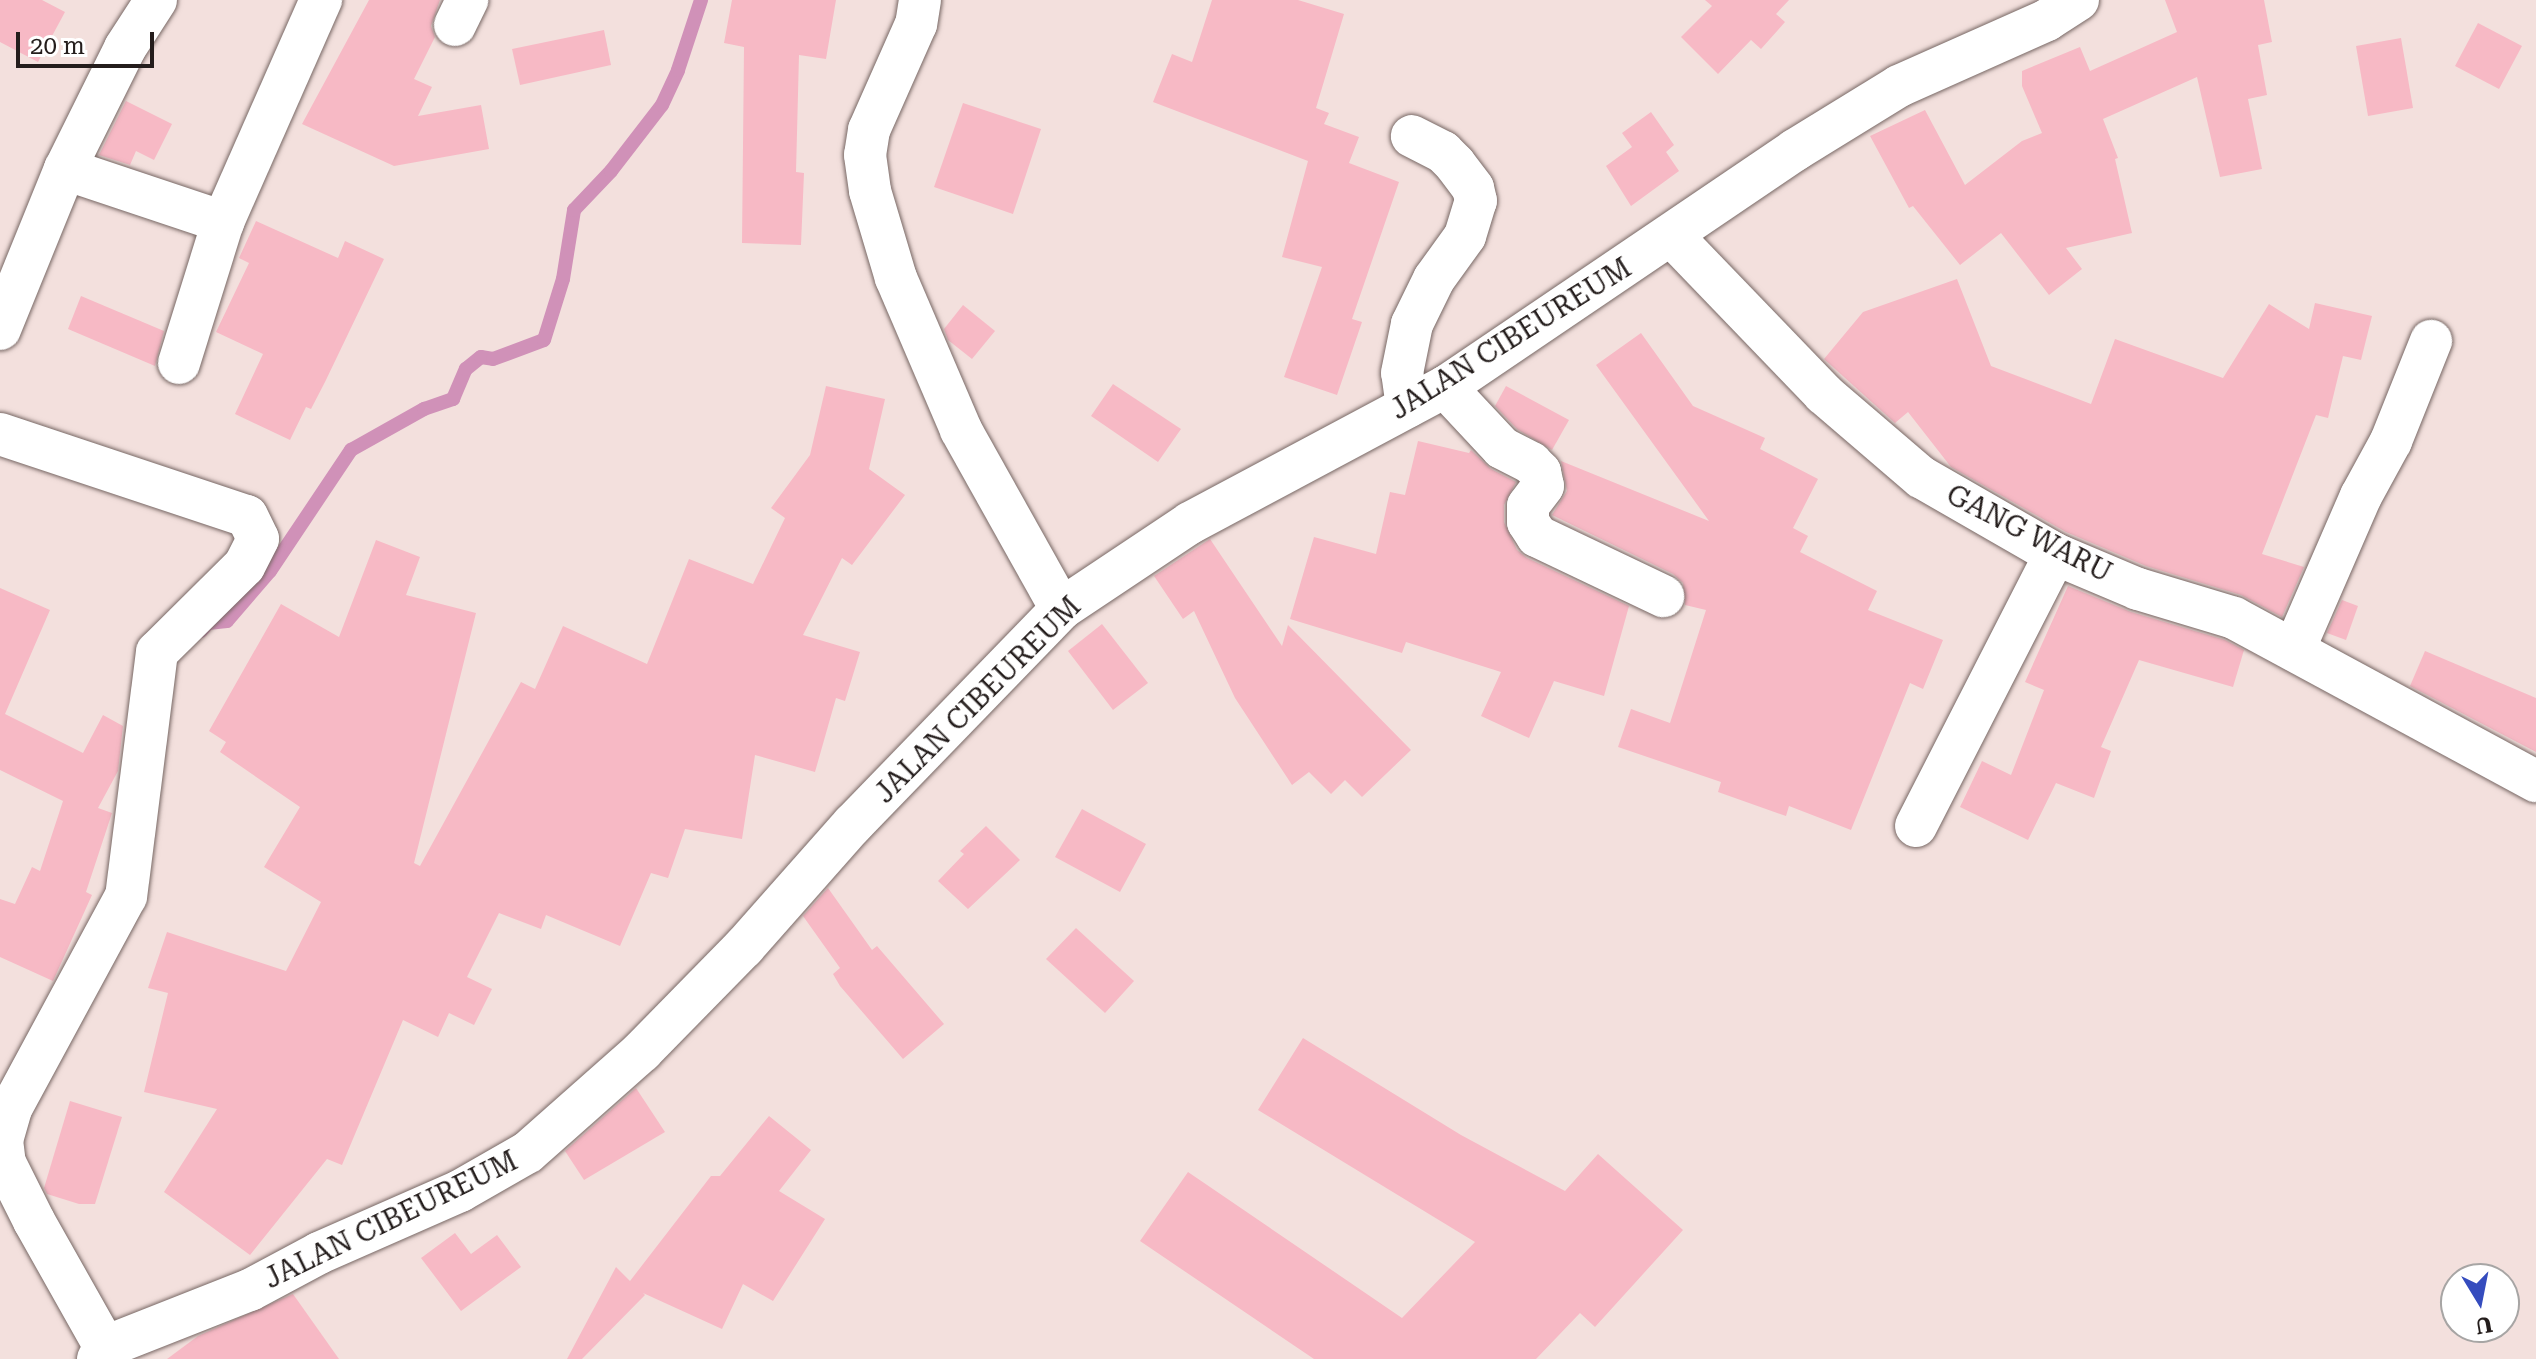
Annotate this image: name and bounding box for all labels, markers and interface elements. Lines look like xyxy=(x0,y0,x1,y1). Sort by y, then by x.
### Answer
scale bar xyxy=(20,16,158,66)
text: 20 m xyxy=(30,32,85,60)
street label: JALAN CIBEUREUM xyxy=(1384,251,1638,427)
street label: GANG WARU xyxy=(1941,478,2117,590)
street label: JALAN CIBEUREUM xyxy=(868,590,1088,810)
street label: JALAN CIBEUREUM xyxy=(259,1144,523,1296)
north arrow xyxy=(2440,1263,2520,1343)
text: U xyxy=(2473,1311,2494,1339)

